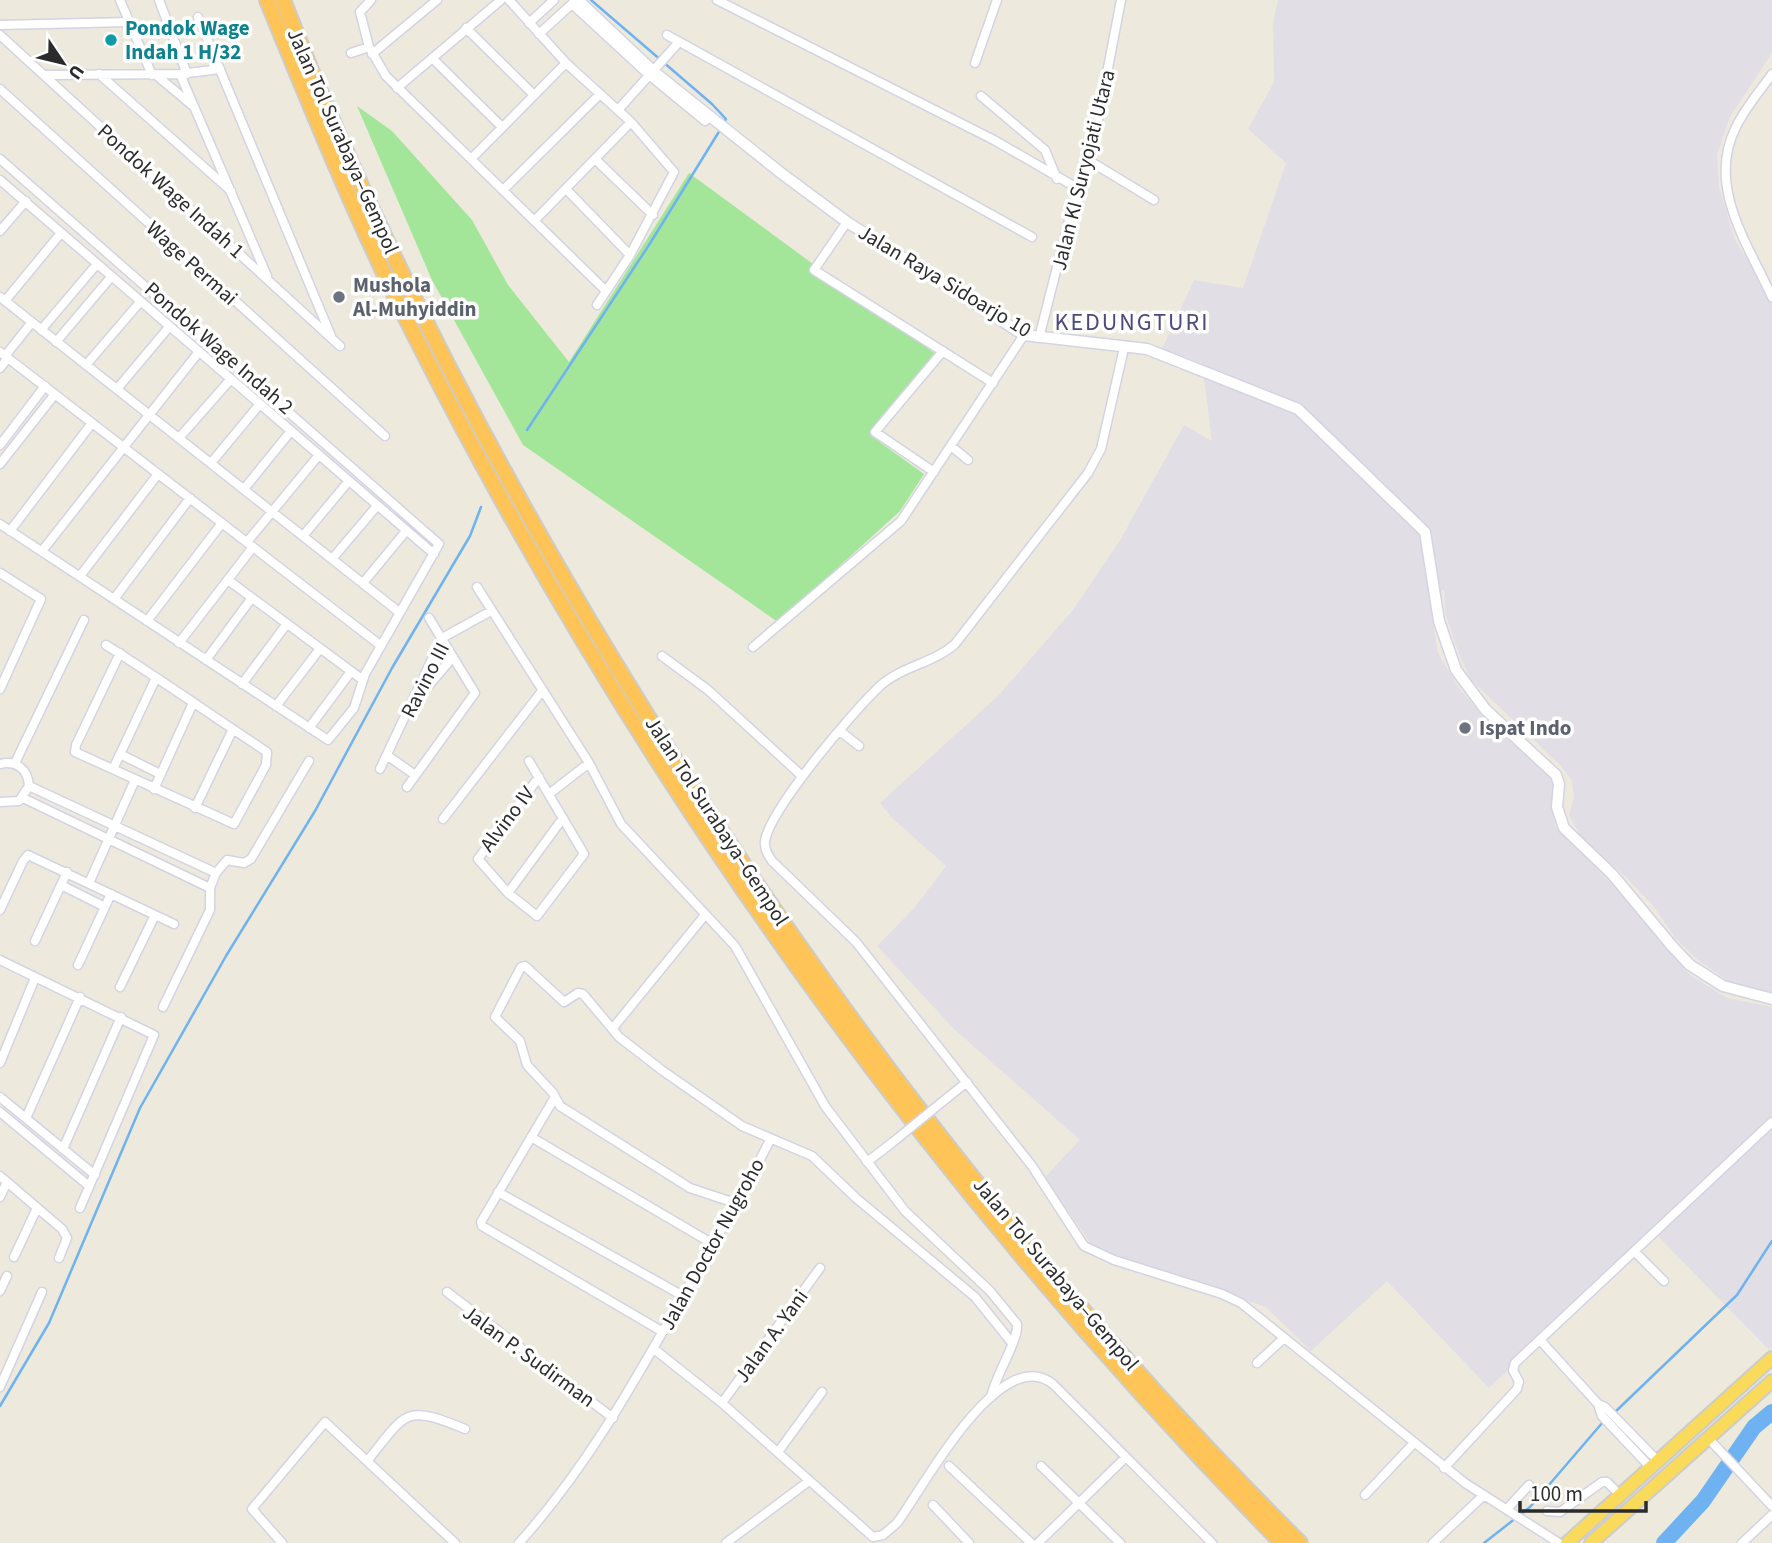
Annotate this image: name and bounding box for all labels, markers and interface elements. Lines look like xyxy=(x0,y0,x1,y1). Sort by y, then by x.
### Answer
place label: Pondok Wage Indah 1 H/32 xyxy=(125,13,250,67)
street label: Jalan Tol Surabaya–Gempol xyxy=(280,23,406,259)
north arrow xyxy=(28,28,98,98)
marker: Pondok Wage Indah 1 H/32 xyxy=(103,32,119,48)
text: U xyxy=(61,59,90,85)
street label: Jalan KI Suryojati Utara xyxy=(1044,67,1122,273)
street label: Pondok Wage Indah 1 xyxy=(91,117,251,265)
street label: Wage Permai xyxy=(140,214,244,312)
street label: Jalan Raya Sidoarjo 10 xyxy=(853,217,1037,345)
place label: Mushola Al-Muhyiddin xyxy=(352,270,477,324)
street label: Pondok Wage Indah 2 xyxy=(138,275,300,421)
marker: Mushola Al-Muhyiddin xyxy=(331,289,347,305)
district label: KEDUNGTURI xyxy=(1055,305,1209,340)
street label: Ravino III xyxy=(393,637,457,723)
street label: Jalan Tol Surabaya–Gempol xyxy=(638,710,796,932)
place label: Ispat Indo xyxy=(1479,713,1571,743)
marker: Ispat Indo xyxy=(1457,720,1473,736)
street label: Alvino IV xyxy=(472,780,542,858)
street label: Jalan Doctor Nugroho xyxy=(652,1153,772,1335)
street label: Jalan Tol Surabaya–Gempol xyxy=(966,1171,1146,1377)
street label: Jalan A. Yani xyxy=(727,1283,815,1389)
street label: Jalan P. Sudirman xyxy=(456,1298,602,1414)
scale bar xyxy=(1520,1470,1646,1514)
text: 100 m xyxy=(1530,1479,1583,1509)

